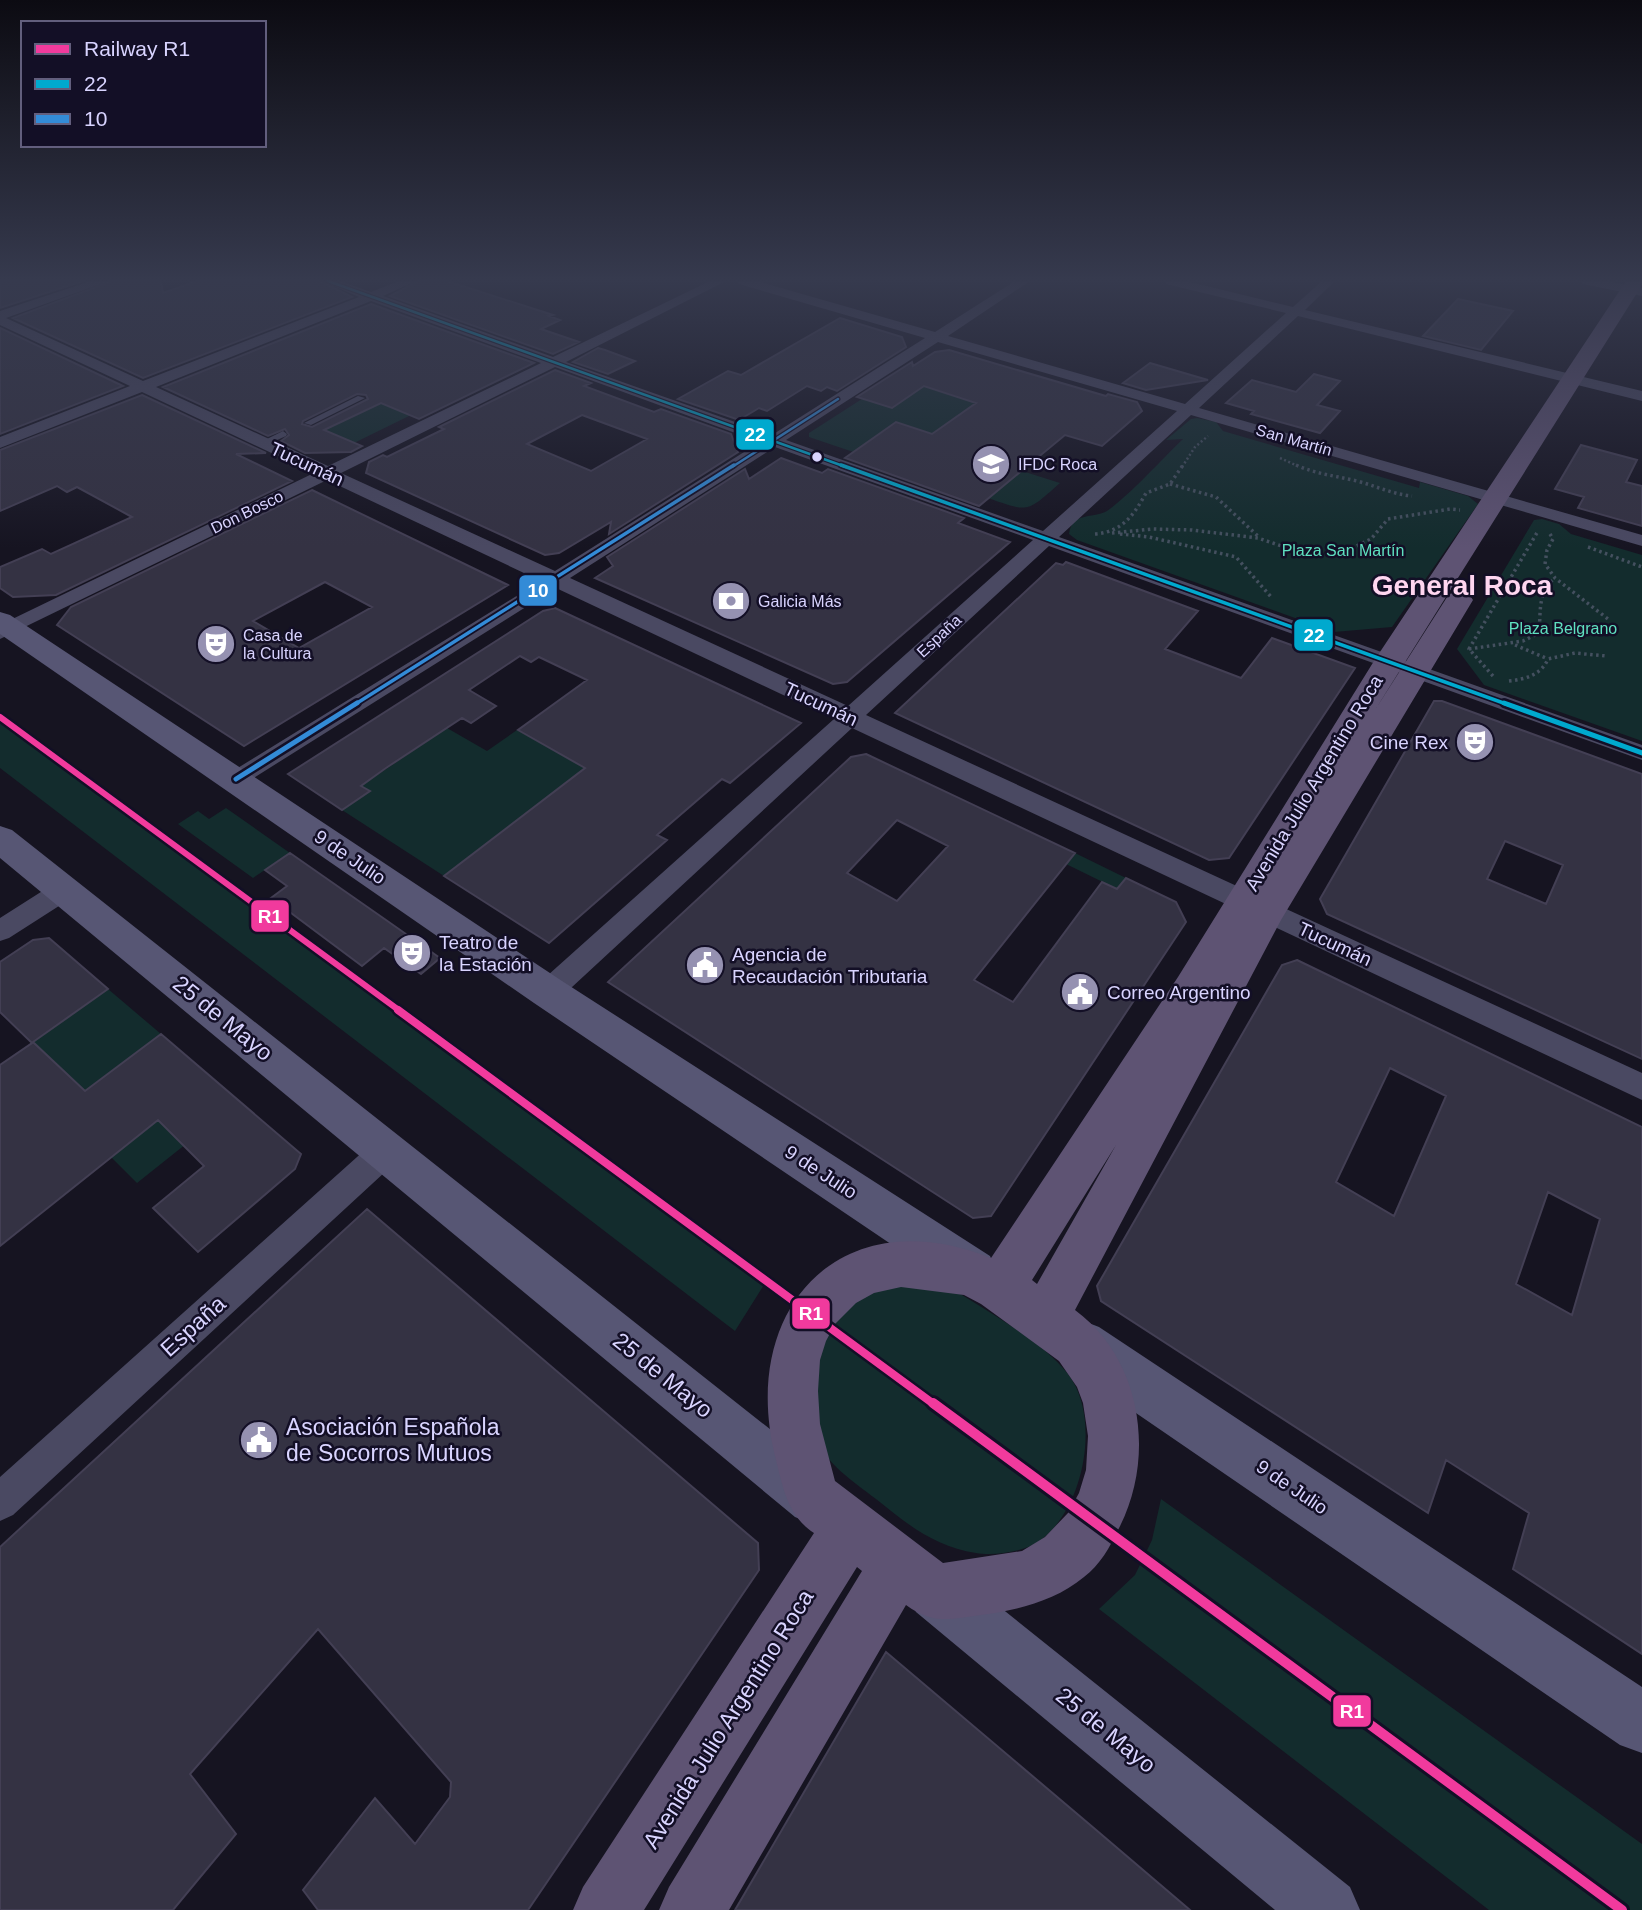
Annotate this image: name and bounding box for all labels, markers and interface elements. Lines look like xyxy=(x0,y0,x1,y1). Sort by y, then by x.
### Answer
legend xyxy=(21,21,266,147)
text: Railway R1 xyxy=(84,37,190,60)
text: 22 xyxy=(84,72,107,95)
text: 10 xyxy=(84,107,107,130)
line badge: 22 xyxy=(735,418,775,451)
street label: San Martín xyxy=(1254,421,1334,459)
text: 22 xyxy=(744,424,766,445)
street label: Tucumán xyxy=(267,438,347,490)
school or university icon: IFDC Roca xyxy=(970,443,1012,485)
unlabelled marker xyxy=(810,450,824,464)
place label: IFDC Roca xyxy=(1018,456,1097,473)
street label: Don Bosco xyxy=(208,487,286,537)
park label: Plaza San Martín xyxy=(1282,542,1404,559)
district label: General Roca xyxy=(1372,570,1553,601)
line badge: 10 xyxy=(518,574,558,607)
text: 10 xyxy=(527,580,549,601)
bank icon: Galicia Más xyxy=(710,580,752,622)
place label: Galicia Más xyxy=(758,593,842,610)
street label: España xyxy=(913,611,965,661)
line badge: 22 xyxy=(1293,618,1334,652)
park label: Plaza Belgrano xyxy=(1509,620,1617,637)
theatre icon: Casa de la Cultura xyxy=(195,623,237,665)
text: 22 xyxy=(1303,625,1325,646)
place label: Casa de la Cultura xyxy=(243,627,312,662)
street label: Avenida Julio Argentino Roca xyxy=(1241,671,1387,895)
street label: Tucumán xyxy=(781,678,861,730)
theatre icon: Cine Rex xyxy=(1454,721,1496,763)
place label: Cine Rex xyxy=(1370,732,1448,753)
street label: 9 de Julio xyxy=(310,826,390,888)
line badge: R1 xyxy=(250,899,290,933)
text: R1 xyxy=(258,906,283,927)
street label: Tucumán xyxy=(1295,918,1375,970)
theatre icon: Teatro de la Estación xyxy=(391,932,433,974)
place label: Teatro de la Estación xyxy=(439,932,532,975)
public building icon: Agencia de Recaudación Tributaria xyxy=(684,944,726,986)
place label: Agencia de Recaudación Tributaria xyxy=(732,944,928,987)
street label: 25 de Mayo xyxy=(168,970,278,1066)
public building icon: Correo Argentino xyxy=(1059,971,1101,1013)
place label: Correo Argentino xyxy=(1107,982,1251,1003)
street label: 9 de Julio xyxy=(781,1141,861,1203)
street label: España xyxy=(155,1290,231,1362)
line badge: R1 xyxy=(791,1297,831,1330)
text: R1 xyxy=(799,1303,824,1324)
street label: 25 de Mayo xyxy=(608,1327,718,1423)
place label: Asociación Española de Socorros Mutuos xyxy=(286,1414,500,1466)
public building icon: Asociación Española de Socorros Mutuos xyxy=(238,1419,280,1461)
street label: 9 de Julio xyxy=(1252,1456,1332,1518)
street label: Avenida Julio Argentino Roca xyxy=(637,1585,819,1853)
street label: 25 de Mayo xyxy=(1051,1682,1161,1778)
line badge: R1 xyxy=(1332,1694,1372,1728)
text: R1 xyxy=(1340,1701,1365,1722)

